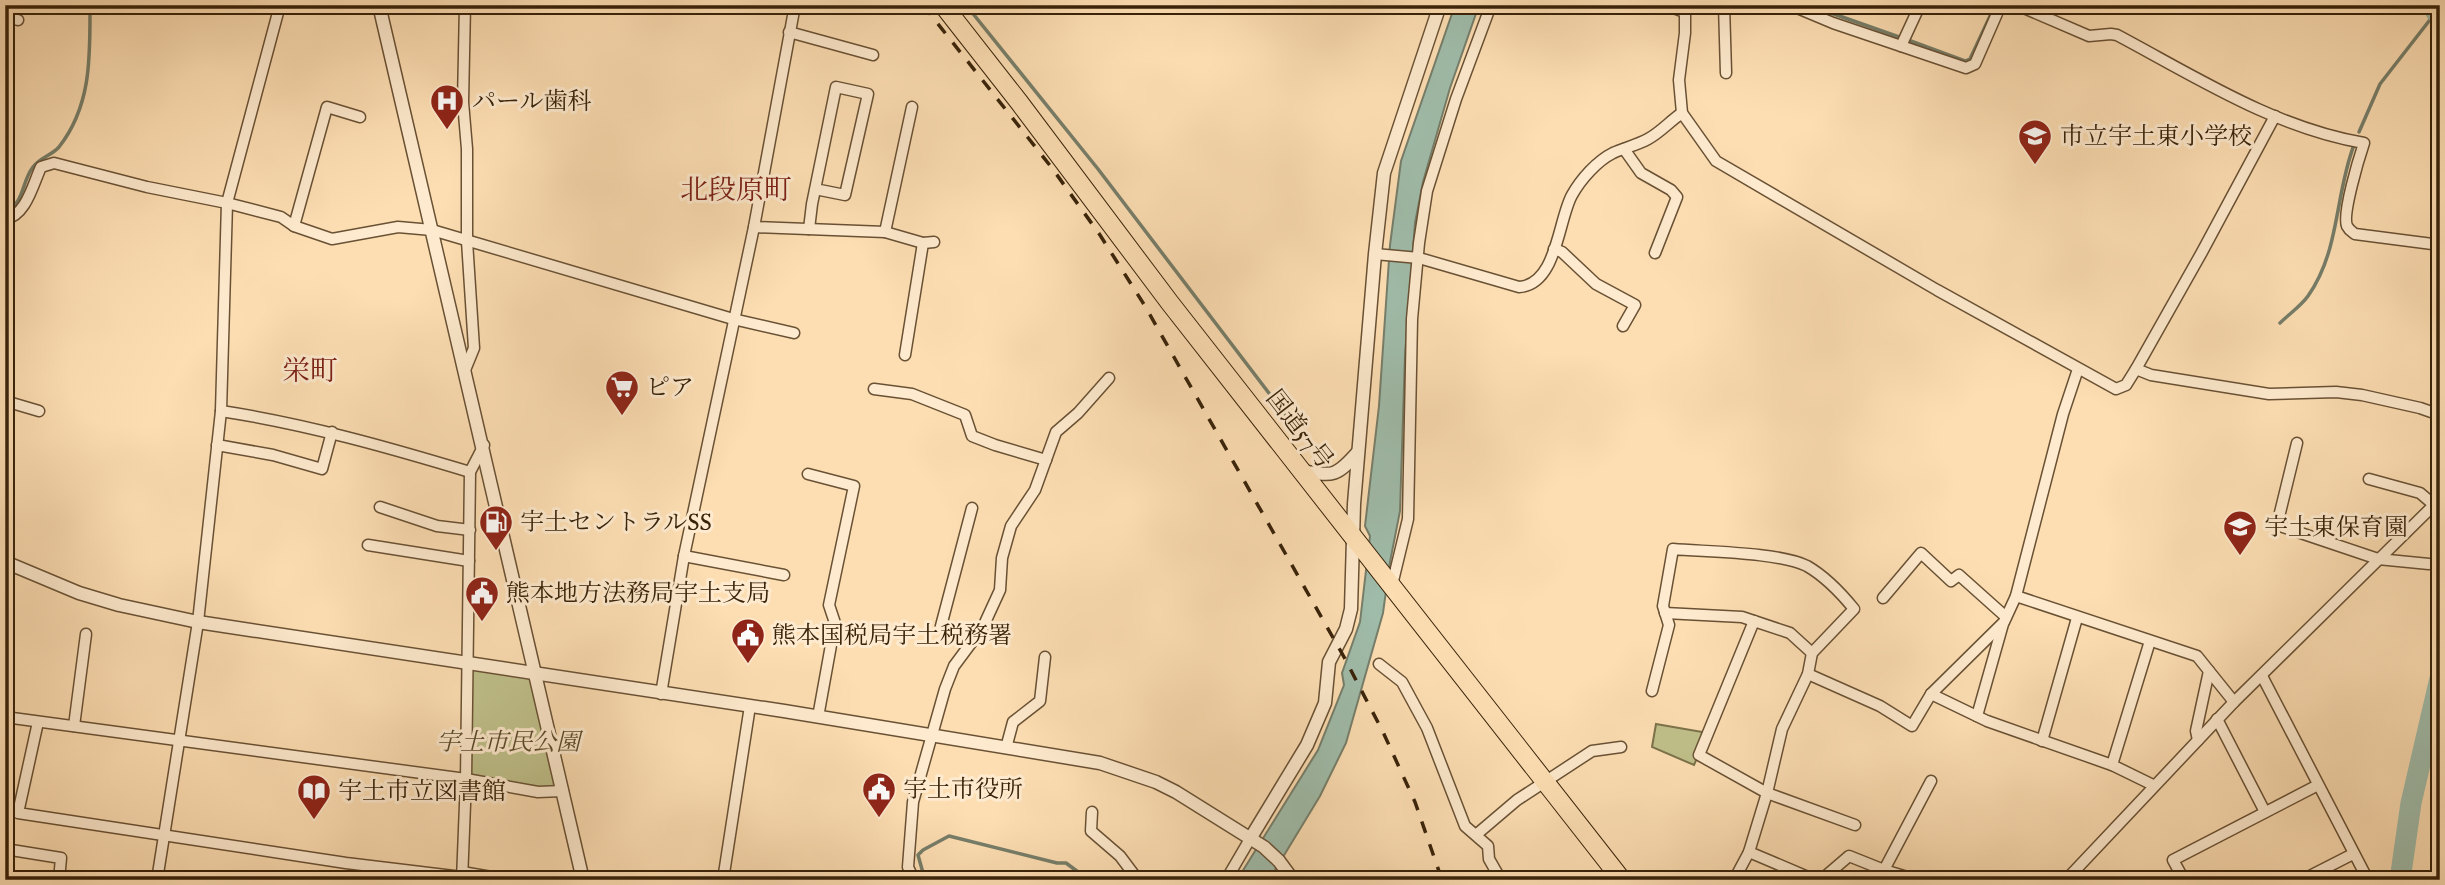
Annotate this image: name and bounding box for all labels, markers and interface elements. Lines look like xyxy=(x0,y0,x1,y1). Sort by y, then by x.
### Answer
hospital icon: パール歯科 xyxy=(428,82,466,131)
place label: パール歯科 xyxy=(472,87,592,118)
school or university icon: 市立宇土東小学校 xyxy=(2016,117,2054,166)
place label: 市立宇土東小学校 xyxy=(2060,122,2252,153)
district label: 北段原町 xyxy=(680,174,792,209)
district label: 栄町 xyxy=(282,355,338,390)
supermarket icon: ピア xyxy=(603,368,641,417)
place label: ピア xyxy=(646,373,694,404)
street label: 国道57号 xyxy=(1258,384,1339,476)
fuel station icon: 宇土セントラルSS xyxy=(477,503,515,552)
place label: 宇土セントラルSS xyxy=(520,508,712,539)
school or university icon: 宇土東保育園 xyxy=(2221,508,2259,557)
place label: 宇土東保育園 xyxy=(2264,513,2408,544)
public building icon: 熊本地方法務局宇土支局 xyxy=(463,574,501,623)
place label: 熊本地方法務局宇土支局 xyxy=(506,579,770,610)
public building icon: 熊本国税局宇土税務署 xyxy=(729,616,767,665)
place label: 熊本国税局宇土税務署 xyxy=(772,621,1012,652)
park label: 宇土市民公園 xyxy=(436,728,584,759)
public building icon: 宇土市役所 xyxy=(860,770,898,819)
library icon: 宇土市立図書館 xyxy=(295,772,333,821)
place label: 宇土市役所 xyxy=(903,775,1023,806)
place label: 宇土市立図書館 xyxy=(338,777,506,808)

